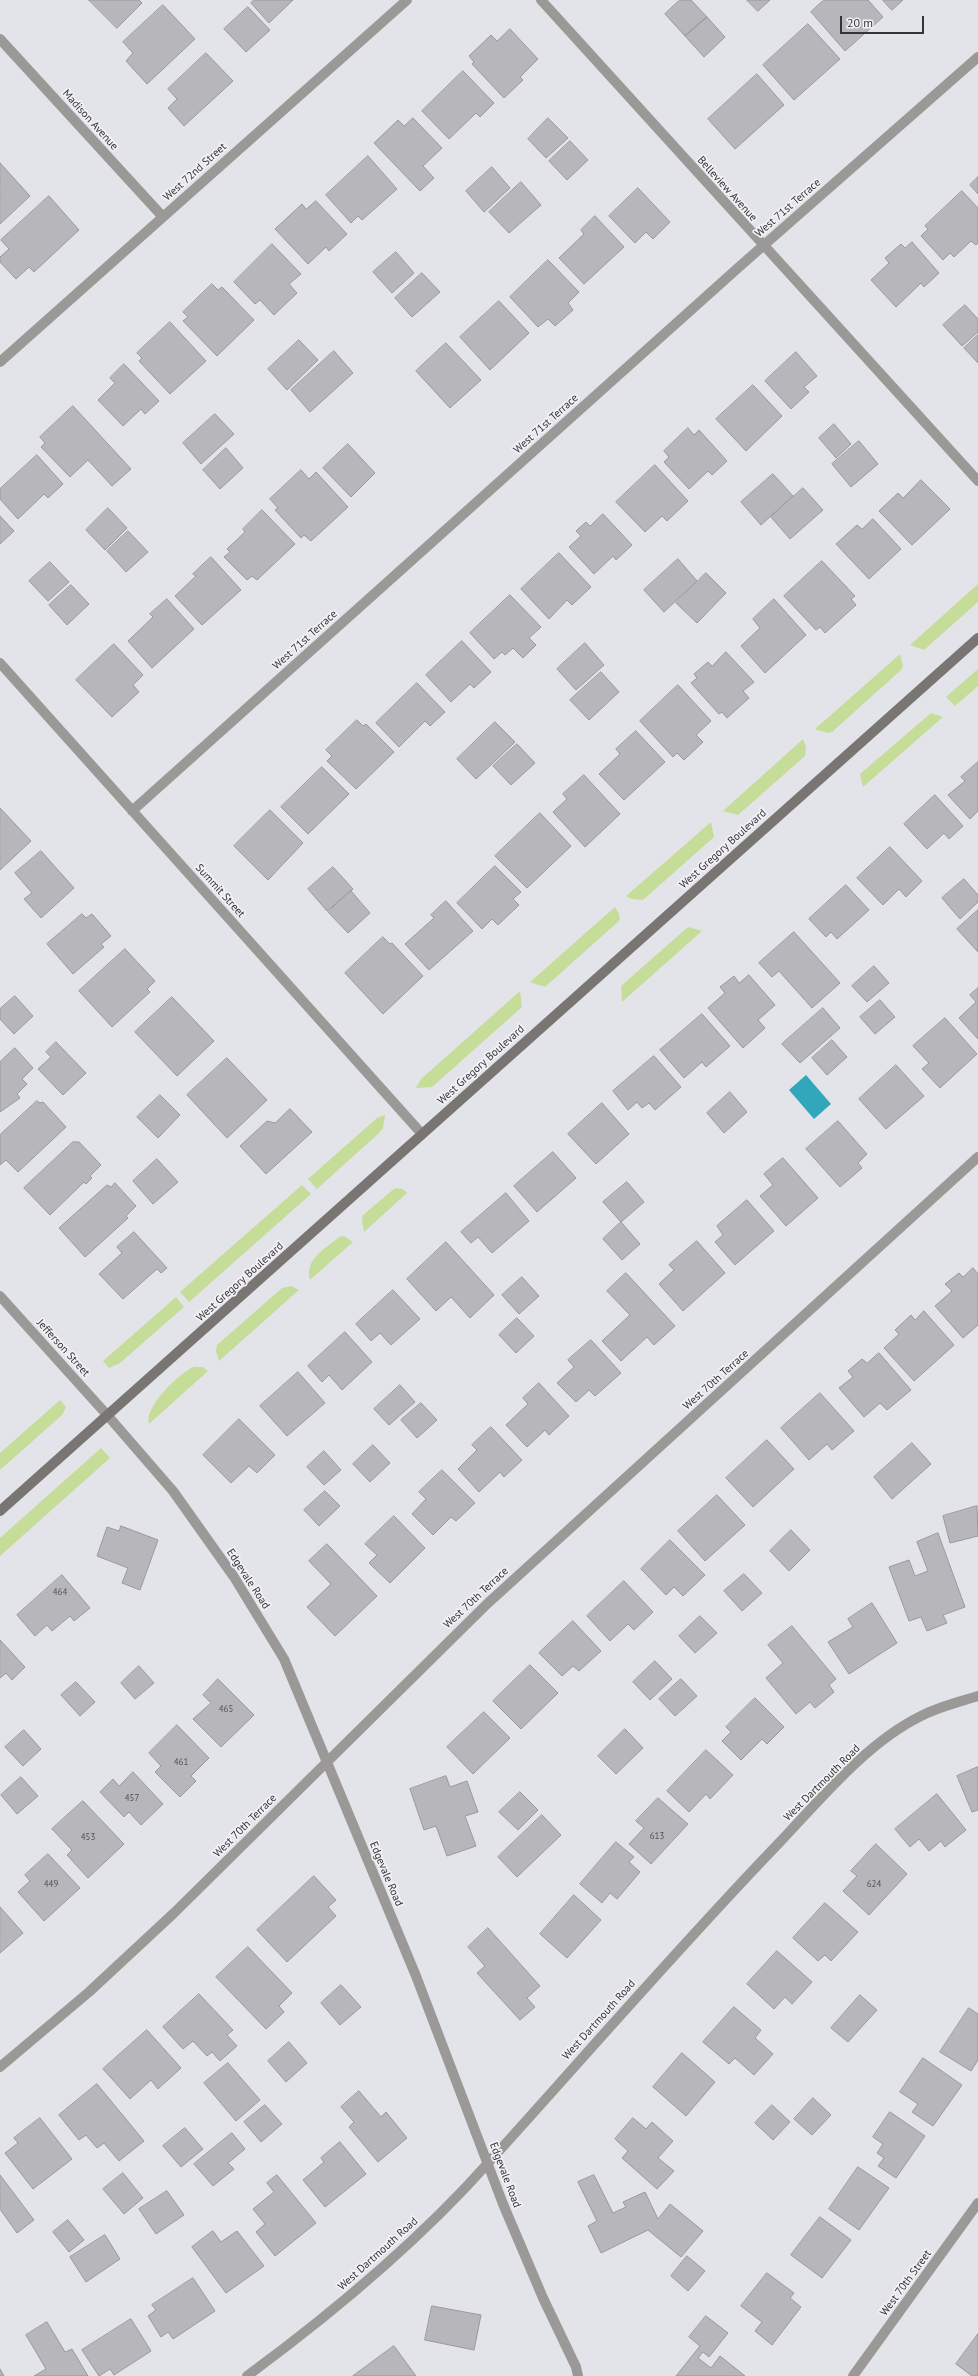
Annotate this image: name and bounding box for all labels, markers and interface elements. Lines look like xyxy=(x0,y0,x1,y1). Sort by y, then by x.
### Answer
scale bar xyxy=(842,8,926,34)
text: 20 m xyxy=(847,15,873,30)
street label: Madison Avenue xyxy=(59,87,121,153)
street label: West 72nd Street xyxy=(161,140,229,204)
street label: Belleview Avenue xyxy=(694,154,760,224)
street label: West 71st Terrace xyxy=(753,176,823,240)
street label: West 71st Terrace xyxy=(511,392,581,456)
street label: West 71st Terrace xyxy=(270,608,340,672)
street label: West Gregory Boulevard xyxy=(677,807,769,891)
street label: Summit Street xyxy=(193,862,247,920)
street label: West Gregory Boulevard xyxy=(435,1023,527,1107)
street label: West Gregory Boulevard xyxy=(194,1240,286,1324)
street label: Jefferson Street xyxy=(34,1317,92,1379)
street label: West 70th Terrace xyxy=(680,1347,752,1413)
street label: Edgevale Road xyxy=(224,1547,272,1611)
street label: West 70th Terrace xyxy=(441,1565,511,1631)
house number: 464 xyxy=(53,1587,67,1597)
house number: 465 xyxy=(219,1704,233,1714)
street label: West Dartmouth Road xyxy=(781,1742,863,1824)
house number: 461 xyxy=(174,1757,188,1767)
street label: West 70th Terrace xyxy=(211,1792,279,1860)
house number: 457 xyxy=(125,1793,139,1803)
house number: 613 xyxy=(650,1831,664,1841)
house number: 453 xyxy=(81,1832,95,1842)
street label: Edgevale Road xyxy=(366,1840,406,1908)
house number: 449 xyxy=(44,1879,58,1889)
house number: 624 xyxy=(867,1879,881,1889)
street label: West Dartmouth Road xyxy=(560,1977,638,2063)
street label: Edgevale Road xyxy=(487,2140,523,2210)
street label: West Dartmouth Road xyxy=(335,2215,421,2293)
street label: West 70th Street xyxy=(878,2247,934,2319)

